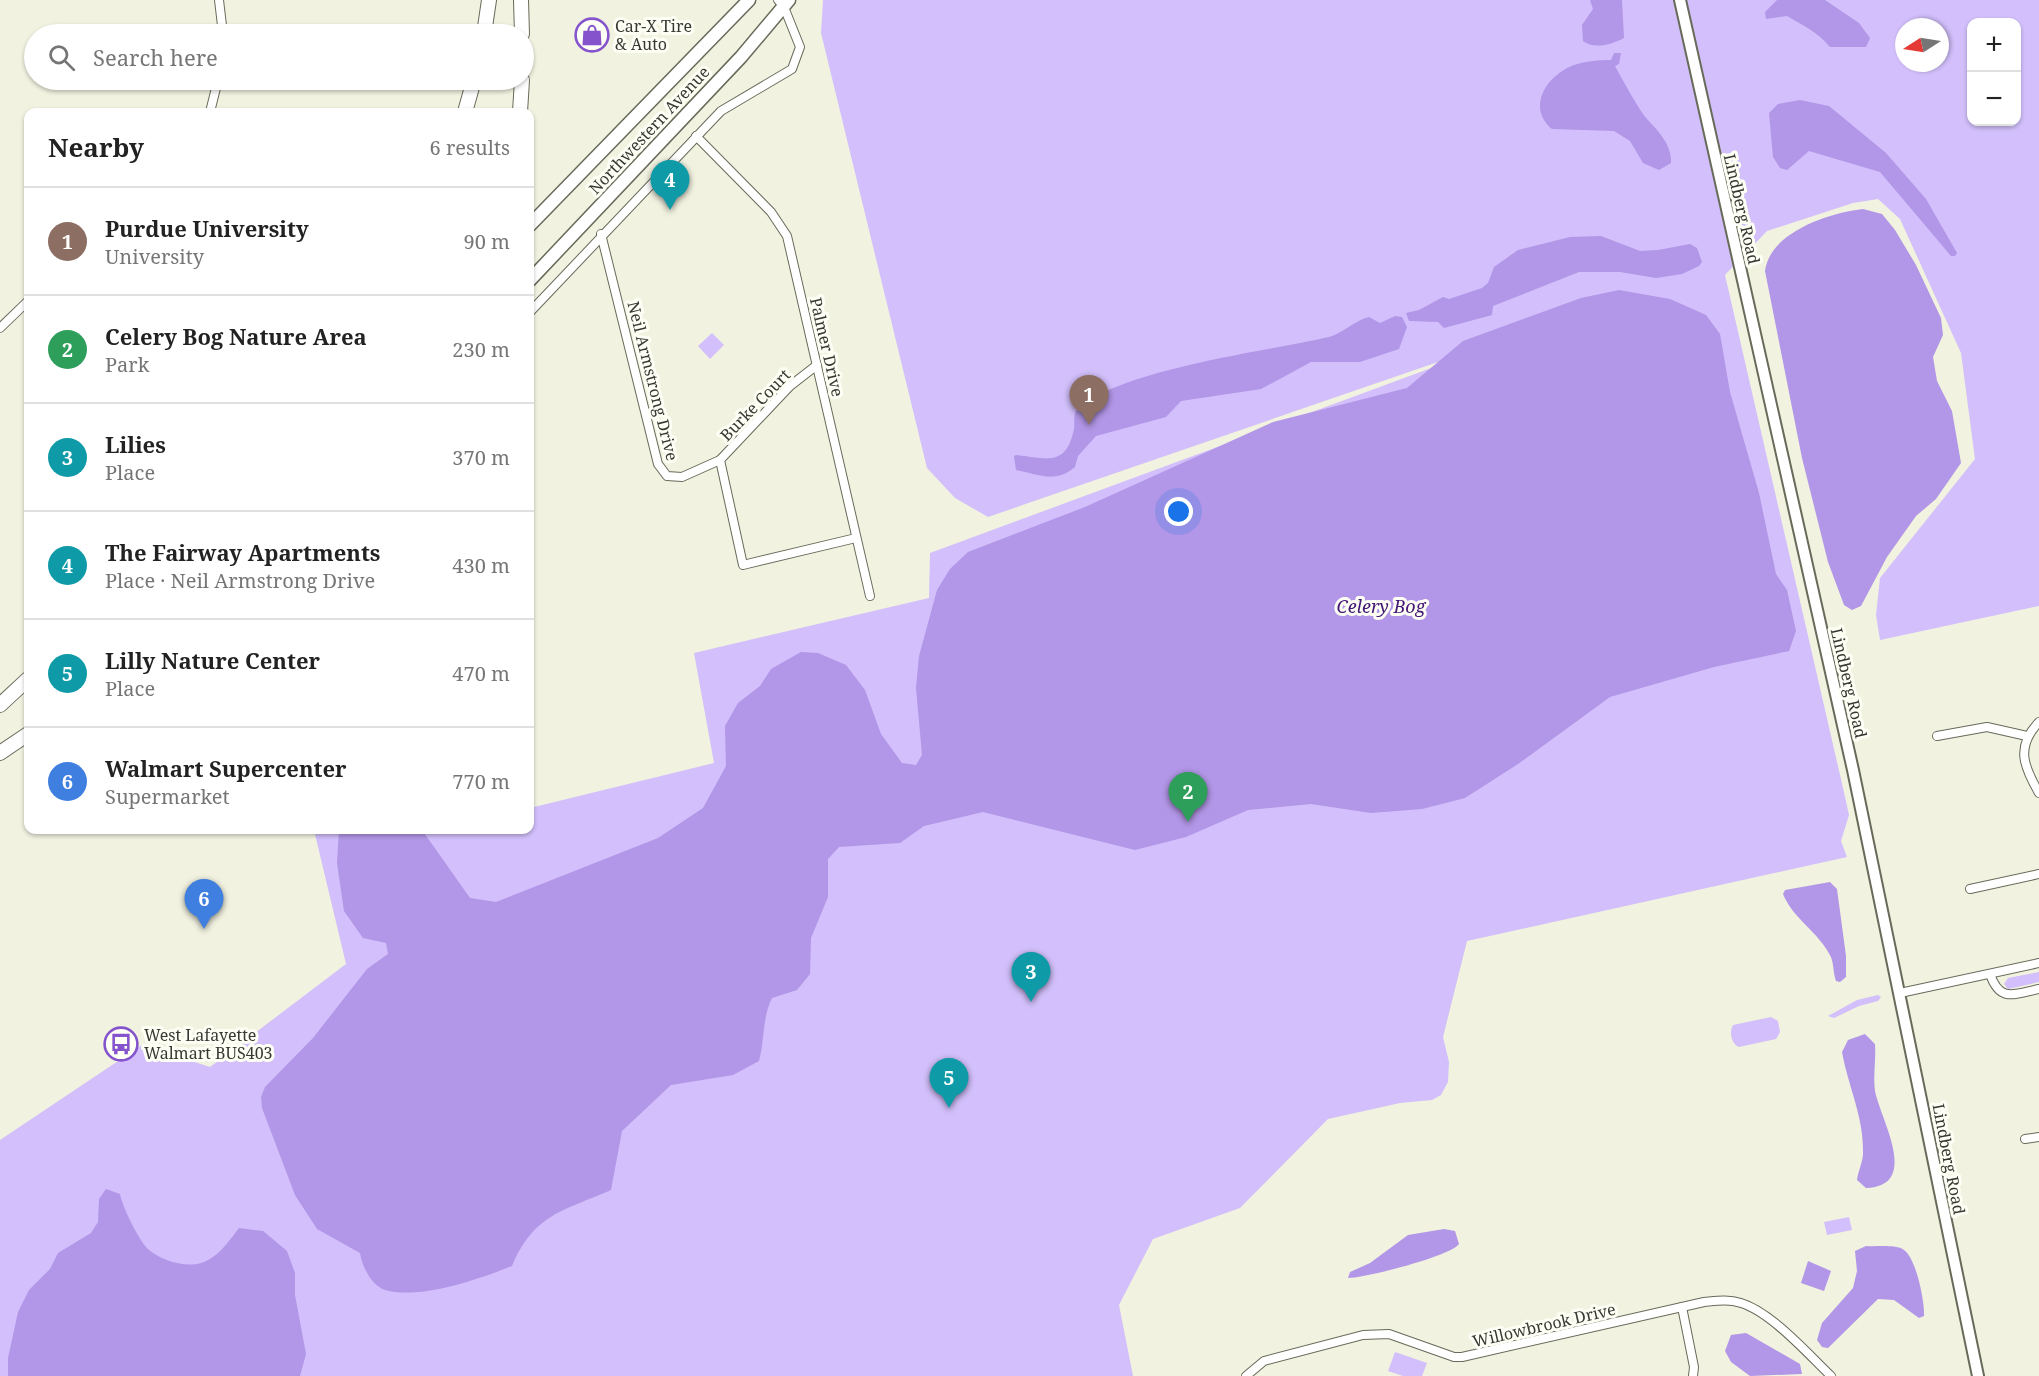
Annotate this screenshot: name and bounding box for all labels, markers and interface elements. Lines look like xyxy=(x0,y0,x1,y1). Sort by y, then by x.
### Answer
place label: Car-X Tire & Auto xyxy=(615,15,692,55)
shop icon: Car-X Tire & Auto xyxy=(574,17,610,53)
north arrow xyxy=(1895,18,1949,72)
map controls xyxy=(1967,18,2021,126)
button: + xyxy=(1967,18,2021,72)
search box xyxy=(24,24,534,90)
icon: search xyxy=(45,41,78,74)
text: Search here xyxy=(93,42,218,72)
street label: Northwestern Avenue xyxy=(584,61,714,199)
button: − xyxy=(1967,72,2021,126)
text: Nearby xyxy=(48,129,144,165)
text: 6 results xyxy=(430,134,510,161)
street label: Lindberg Road xyxy=(1719,152,1765,266)
pin: 4 xyxy=(650,160,690,210)
text: Purdue University xyxy=(105,213,309,243)
text: 1 xyxy=(62,228,73,255)
text: 90 m xyxy=(464,228,510,255)
text: University xyxy=(105,243,204,270)
street label: Palmer Drive xyxy=(805,295,849,399)
street label: Neil Armstrong Drive xyxy=(623,299,683,463)
text: Celery Bog Nature Area xyxy=(105,321,367,351)
text: 2 xyxy=(62,336,73,363)
text: 230 m xyxy=(452,336,510,363)
text: Park xyxy=(105,351,149,378)
street label: Burke Court xyxy=(715,364,795,446)
pin: 1 xyxy=(1070,376,1108,425)
text: Lilies xyxy=(105,429,166,459)
text: 3 xyxy=(62,444,73,471)
text: 370 m xyxy=(452,444,510,471)
text: Place xyxy=(105,459,155,486)
your location xyxy=(1164,497,1193,526)
text: The Fairway Apartments xyxy=(105,537,380,567)
text: 4 xyxy=(62,552,73,579)
text: 430 m xyxy=(452,552,510,579)
text: Place · Neil Armstrong Drive xyxy=(105,567,375,594)
water label: Celery Bog xyxy=(1336,594,1427,618)
street label: Lindberg Road xyxy=(1826,626,1872,740)
text: Lilly Nature Center xyxy=(105,645,320,675)
text: 5 xyxy=(62,660,73,687)
text: 470 m xyxy=(452,660,510,687)
text: Place xyxy=(105,675,155,702)
text: Walmart Supercenter xyxy=(105,753,347,783)
text: 6 xyxy=(62,768,73,795)
text: 770 m xyxy=(452,768,510,795)
pin: 2 xyxy=(1168,772,1208,822)
text: Supermarket xyxy=(105,783,230,810)
pin: 6 xyxy=(184,880,224,929)
pin: 3 xyxy=(1012,952,1050,1002)
place label: West Lafayette Walmart BUS403 xyxy=(144,1024,273,1064)
bus stop icon: West Lafayette Walmart BUS403 xyxy=(103,1026,139,1062)
pin: 5 xyxy=(930,1058,968,1108)
street label: Lindberg Road xyxy=(1927,1102,1971,1216)
street label: Willowbrook Drive xyxy=(1470,1298,1618,1352)

